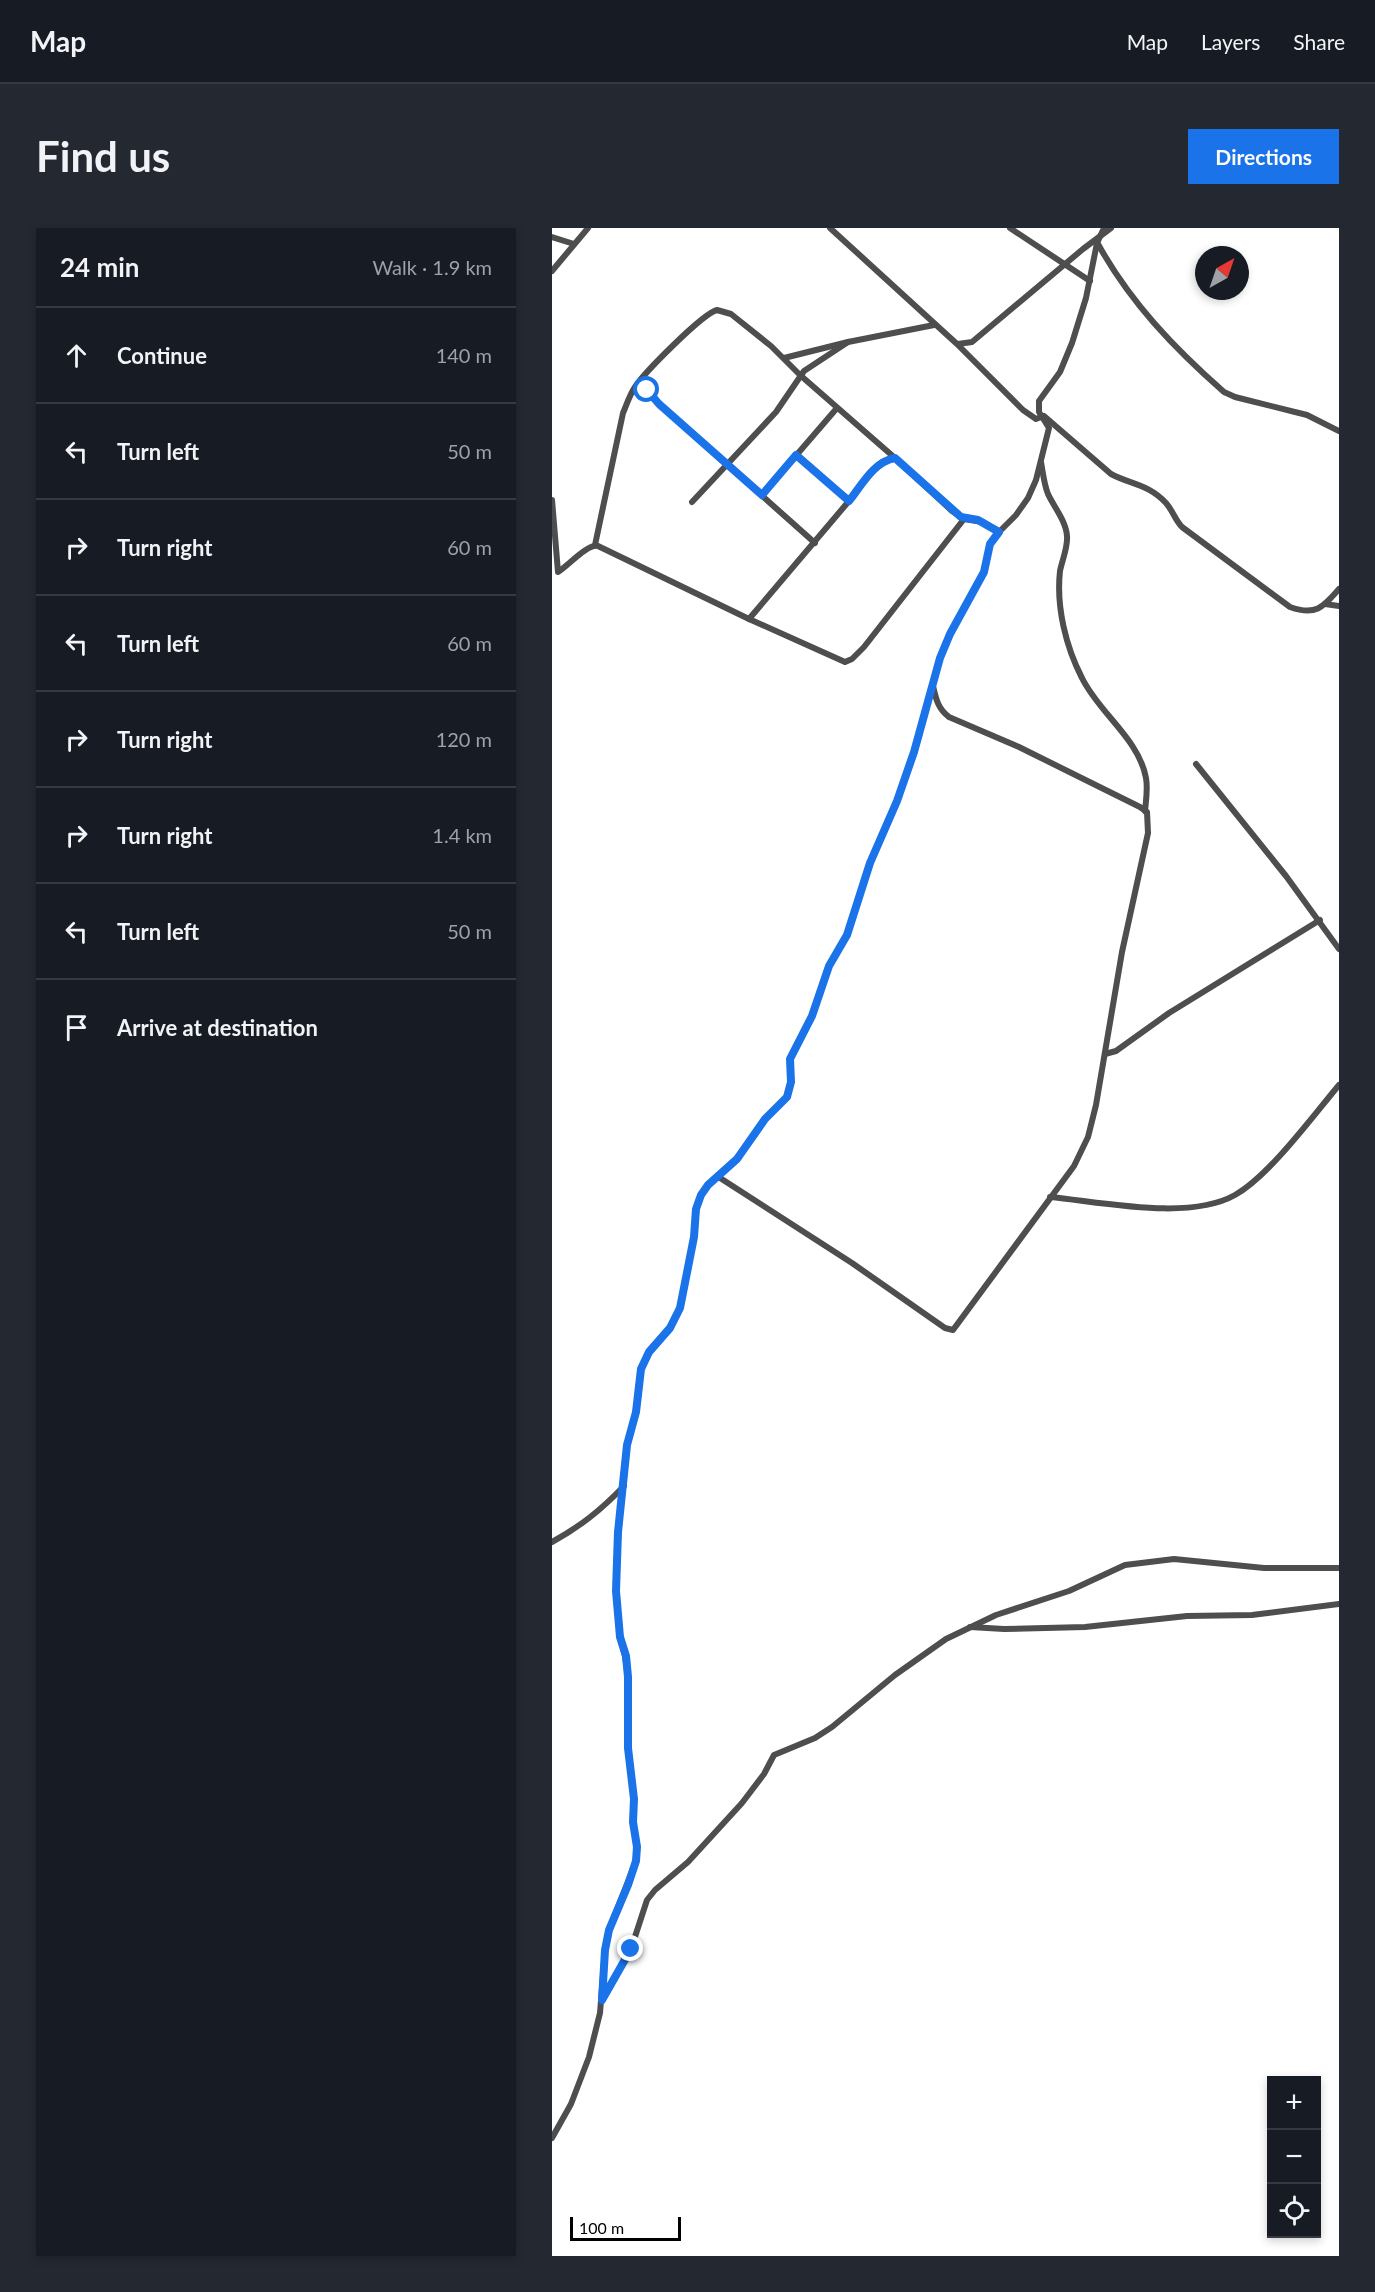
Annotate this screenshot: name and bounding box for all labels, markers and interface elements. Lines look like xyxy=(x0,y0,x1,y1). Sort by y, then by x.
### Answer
text: Map xyxy=(30,24,86,58)
text: Map xyxy=(1127,29,1168,54)
text: Layers xyxy=(1201,29,1260,54)
text: Share xyxy=(1293,29,1345,54)
button: Directions xyxy=(1188,129,1339,184)
text: Find us xyxy=(36,131,170,181)
north arrow xyxy=(1195,246,1249,300)
text: 24 min xyxy=(60,251,140,283)
text: Walk · 1.9 km xyxy=(373,255,492,279)
icon: ahead xyxy=(60,339,93,372)
text: Continue xyxy=(117,342,207,369)
text: 140 m xyxy=(436,343,492,367)
route start xyxy=(633,376,659,402)
icon: left xyxy=(60,435,93,468)
text: Turn left xyxy=(117,438,199,465)
text: 50 m xyxy=(447,439,492,463)
icon: right xyxy=(60,531,93,564)
text: Turn right xyxy=(117,534,212,561)
text: 60 m xyxy=(447,535,492,559)
icon: left xyxy=(60,627,93,660)
text: Turn left xyxy=(117,630,199,657)
text: 60 m xyxy=(447,631,492,655)
icon: right xyxy=(60,723,93,756)
text: Turn right xyxy=(117,726,212,753)
text: 120 m xyxy=(436,727,492,751)
icon: right xyxy=(60,819,93,852)
text: Turn right xyxy=(117,822,212,849)
text: 1.4 km xyxy=(432,823,492,847)
icon: left xyxy=(60,915,93,948)
text: Turn left xyxy=(117,918,199,945)
text: 50 m xyxy=(447,919,492,943)
icon: arrive xyxy=(60,1011,93,1044)
text: Arrive at destination xyxy=(117,1014,318,1041)
route end xyxy=(617,1935,643,1961)
map controls xyxy=(1267,2076,1321,2238)
button: + xyxy=(1267,2076,1321,2130)
button: − xyxy=(1267,2130,1321,2184)
button: locate xyxy=(1267,2184,1321,2238)
scale bar xyxy=(570,2214,681,2242)
text: 100 m xyxy=(579,2218,624,2237)

